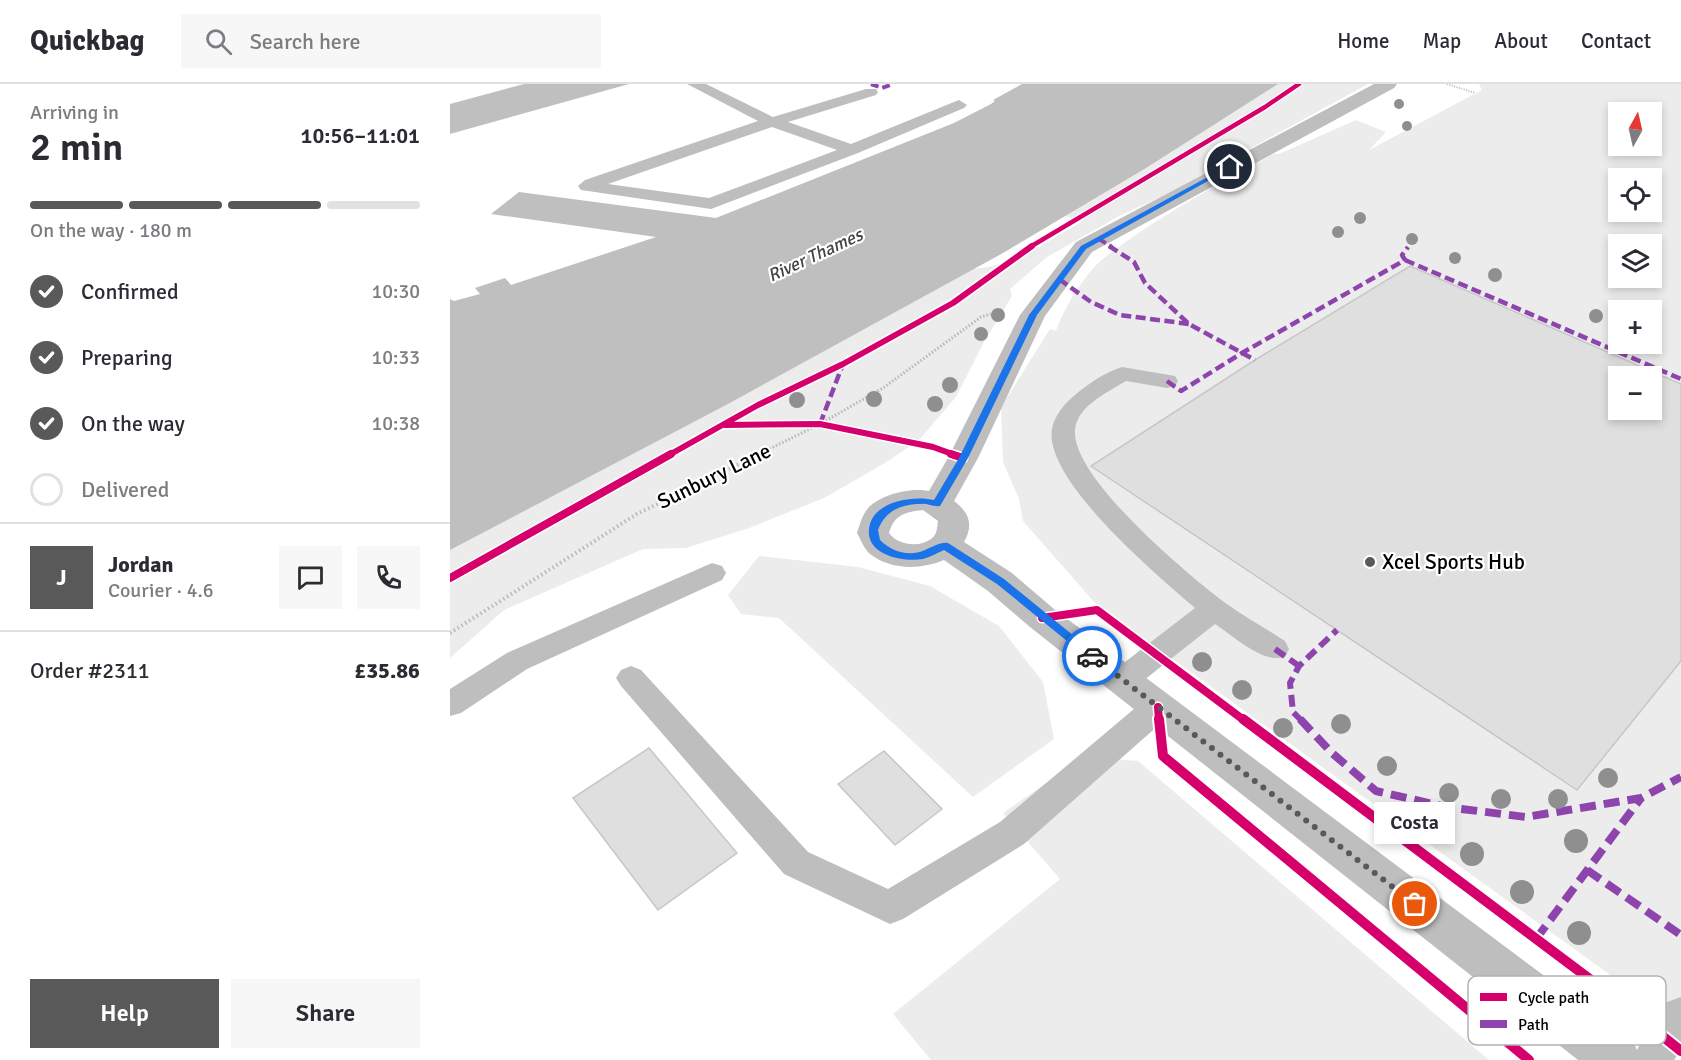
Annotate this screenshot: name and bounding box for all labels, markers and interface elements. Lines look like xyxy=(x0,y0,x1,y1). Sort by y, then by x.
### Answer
search box xyxy=(181,14,601,68)
text: Quickbag xyxy=(30,24,145,58)
icon: search xyxy=(202,25,235,58)
text: Search here xyxy=(250,28,361,55)
text: Home xyxy=(1337,28,1390,54)
text: Map xyxy=(1423,28,1461,54)
text: About xyxy=(1494,28,1548,54)
text: Contact xyxy=(1581,28,1651,54)
text: Arriving in xyxy=(30,100,119,125)
north arrow xyxy=(1608,102,1662,156)
map controls xyxy=(1608,102,1662,420)
text: 10:56–11:01 xyxy=(301,122,420,149)
text: 2 min xyxy=(30,123,123,171)
pin xyxy=(1204,141,1255,192)
icon: home xyxy=(1213,150,1246,183)
button: locate xyxy=(1608,168,1662,222)
text: On the way · 180 m xyxy=(30,218,192,243)
water label: River Thames xyxy=(764,223,868,287)
button: layers xyxy=(1608,234,1662,288)
icon: check xyxy=(30,275,63,308)
text: Confirmed xyxy=(81,278,179,305)
text: 10:30 xyxy=(371,279,420,304)
button: + xyxy=(1608,300,1662,354)
icon: check xyxy=(30,341,63,374)
text: Preparing xyxy=(81,344,173,371)
text: 10:33 xyxy=(371,345,420,370)
button: − xyxy=(1608,366,1662,420)
icon: check xyxy=(30,407,63,440)
text: On the way xyxy=(81,410,185,437)
text: 10:38 xyxy=(371,411,420,436)
street label: Sunbury Lane xyxy=(653,437,775,515)
text: Delivered xyxy=(81,476,169,503)
button: chat xyxy=(279,546,342,609)
button: phone xyxy=(357,546,420,609)
place label: Xcel Sports Hub xyxy=(1382,549,1525,575)
text: Jordan xyxy=(108,551,174,578)
marker: Xcel Sports Hub xyxy=(1363,555,1377,569)
text: J xyxy=(56,564,67,591)
text: Courier · 4.6 xyxy=(108,578,214,603)
courier xyxy=(1062,626,1122,686)
icon: car xyxy=(1076,640,1109,673)
text: Order #2311 xyxy=(30,657,150,684)
text: £35.86 xyxy=(354,657,420,684)
callout: Costa xyxy=(1374,802,1456,844)
text: Costa xyxy=(1390,810,1439,835)
pin xyxy=(1389,878,1440,929)
icon: bag xyxy=(1398,887,1431,920)
legend xyxy=(1468,976,1666,1045)
button: Help xyxy=(30,979,219,1048)
button: Share xyxy=(231,979,420,1048)
text: Cycle path xyxy=(1518,988,1589,1008)
text: Path xyxy=(1518,1015,1549,1035)

